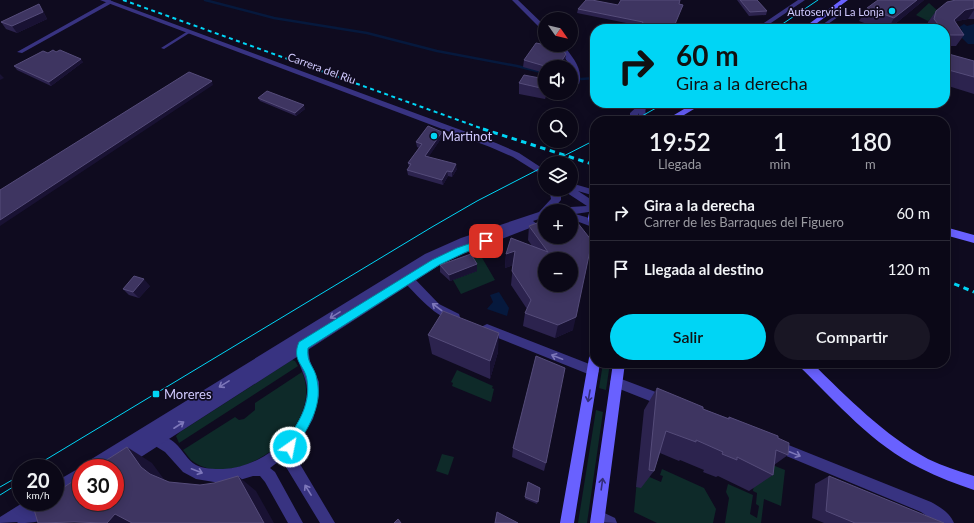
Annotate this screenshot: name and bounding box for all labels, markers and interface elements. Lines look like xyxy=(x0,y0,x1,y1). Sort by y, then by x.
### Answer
place label: Autoservici La Lonja xyxy=(787,5,884,18)
marker: Autoservici La Lonja xyxy=(887,6,897,16)
north arrow xyxy=(538,12,578,52)
map controls xyxy=(538,12,578,292)
text: 60 m xyxy=(676,38,739,72)
icon: right xyxy=(610,40,662,92)
street label: Carrera del Riu xyxy=(286,50,358,86)
button: sound xyxy=(538,60,578,100)
text: Gira a la derecha xyxy=(676,72,808,94)
button: search xyxy=(538,108,578,148)
text: 19:52 xyxy=(649,127,711,156)
text: 1 xyxy=(773,127,787,156)
text: 180 xyxy=(849,127,891,156)
place label: Martinot xyxy=(442,128,493,144)
marker: Martinot xyxy=(429,131,439,141)
button: layers xyxy=(538,156,578,196)
text: Llegada xyxy=(658,156,702,172)
text: min xyxy=(769,156,791,172)
text: m xyxy=(865,156,876,172)
text: Gira a la derecha xyxy=(644,196,755,214)
icon: right xyxy=(610,202,632,224)
button: + xyxy=(538,204,578,244)
text: 60 m xyxy=(896,204,930,222)
text: Carrer de les Barraques del Figuero xyxy=(644,214,844,230)
pin xyxy=(469,224,503,258)
icon: arrive xyxy=(475,230,497,252)
button: − xyxy=(538,252,578,292)
icon: arrive xyxy=(610,258,632,280)
text: Llegada al destino xyxy=(644,260,764,278)
text: 120 m xyxy=(888,260,930,278)
one-way arrow xyxy=(431,303,442,311)
one-way arrow xyxy=(330,311,341,319)
button: Salir xyxy=(610,314,766,360)
button: Compartir xyxy=(774,314,930,360)
one-way arrow xyxy=(551,352,563,360)
one-way arrow xyxy=(218,380,230,388)
place label: Moreres xyxy=(164,386,212,402)
marker: Moreres xyxy=(151,389,161,399)
one-way arrow xyxy=(585,389,593,402)
one-way arrow xyxy=(174,421,185,429)
position arrow xyxy=(269,426,311,468)
one-way arrow xyxy=(789,450,801,458)
speed limit sign: 30 xyxy=(72,459,124,511)
text: 20 xyxy=(26,468,50,492)
one-way arrow xyxy=(190,468,202,476)
one-way arrow xyxy=(598,478,606,491)
one-way arrow xyxy=(304,485,312,496)
text: km/h xyxy=(26,489,50,501)

